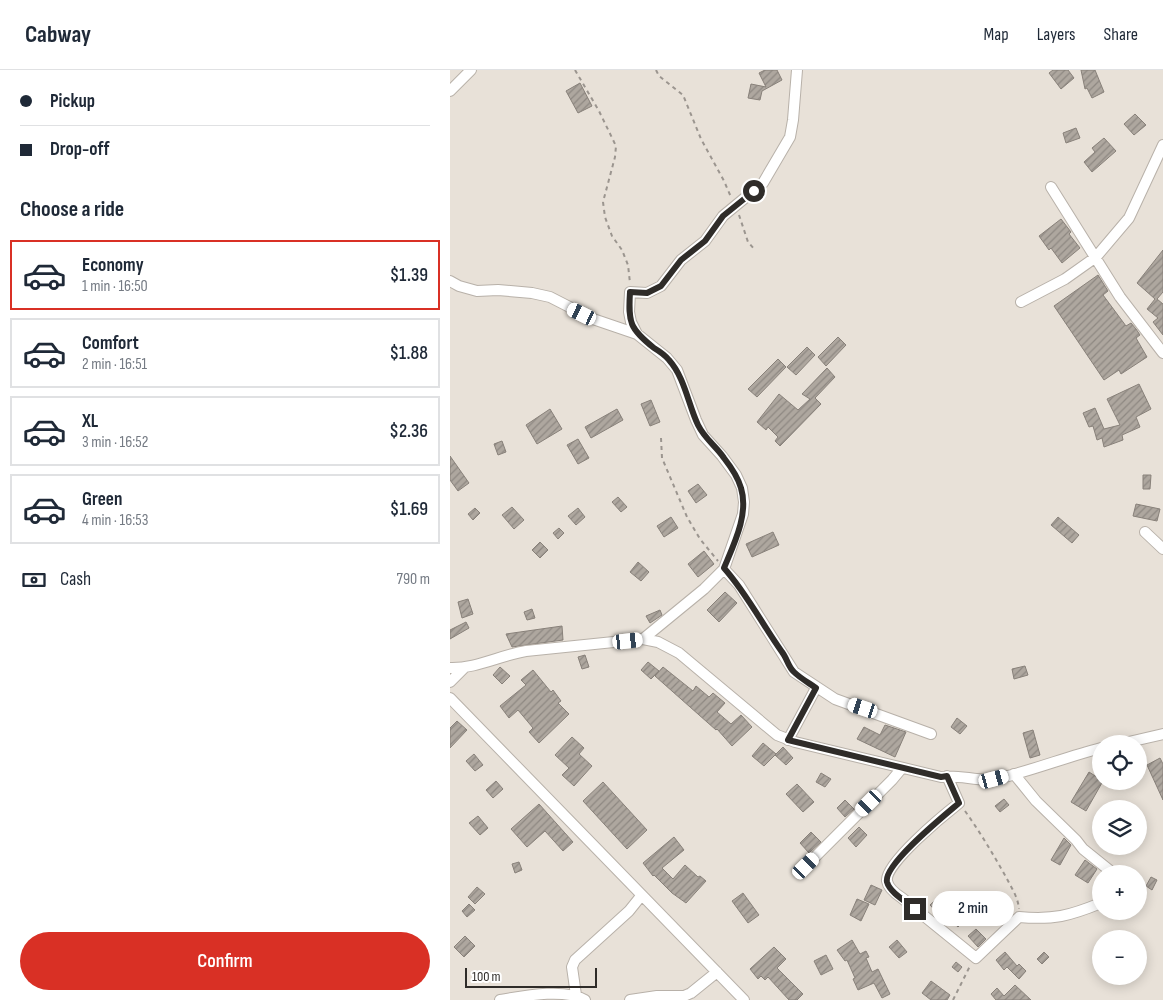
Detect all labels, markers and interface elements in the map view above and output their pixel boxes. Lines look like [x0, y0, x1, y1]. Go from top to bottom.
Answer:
text: Cabway [25, 20, 91, 49]
text: Map [984, 24, 1009, 45]
text: Layers [1037, 24, 1076, 45]
text: Share [1104, 24, 1138, 45]
text: Pickup [50, 90, 95, 113]
text: Drop-off [50, 138, 110, 161]
route start [743, 180, 765, 202]
text: Choose a ride [20, 196, 124, 223]
icon: car [22, 253, 67, 298]
text: Economy [82, 254, 144, 277]
text: $1.39 [390, 264, 428, 287]
text: 1 min · 16:50 [82, 277, 148, 296]
car [565, 301, 598, 327]
icon: car [22, 331, 67, 376]
text: Comfort [82, 332, 139, 355]
text: $1.88 [389, 342, 428, 365]
text: 2 min · 16:51 [82, 355, 147, 374]
icon: car [22, 409, 67, 454]
text: XL [82, 410, 98, 433]
text: $2.36 [389, 420, 428, 443]
text: 3 min · 16:52 [82, 433, 148, 452]
icon: car [22, 487, 67, 532]
text: Green [82, 488, 122, 511]
text: $1.69 [390, 498, 428, 521]
text: 4 min · 16:53 [82, 511, 148, 530]
icon: cash [20, 566, 48, 594]
text: Cash [60, 568, 91, 591]
text: 790 m [397, 570, 430, 589]
car [612, 632, 643, 650]
car [846, 696, 879, 720]
map controls [1092, 735, 1147, 985]
button: locate [1092, 735, 1147, 790]
car [977, 768, 1010, 790]
car [853, 787, 884, 819]
button: layers [1092, 800, 1147, 855]
car [790, 850, 821, 882]
button: + [1092, 865, 1147, 920]
callout: 2 min [932, 892, 1015, 926]
route end [904, 898, 926, 920]
text: 2 min [958, 899, 988, 918]
button: − [1092, 930, 1147, 985]
button: Confirm [20, 932, 430, 990]
scale bar [465, 965, 598, 988]
text: 100 m [472, 968, 501, 985]

